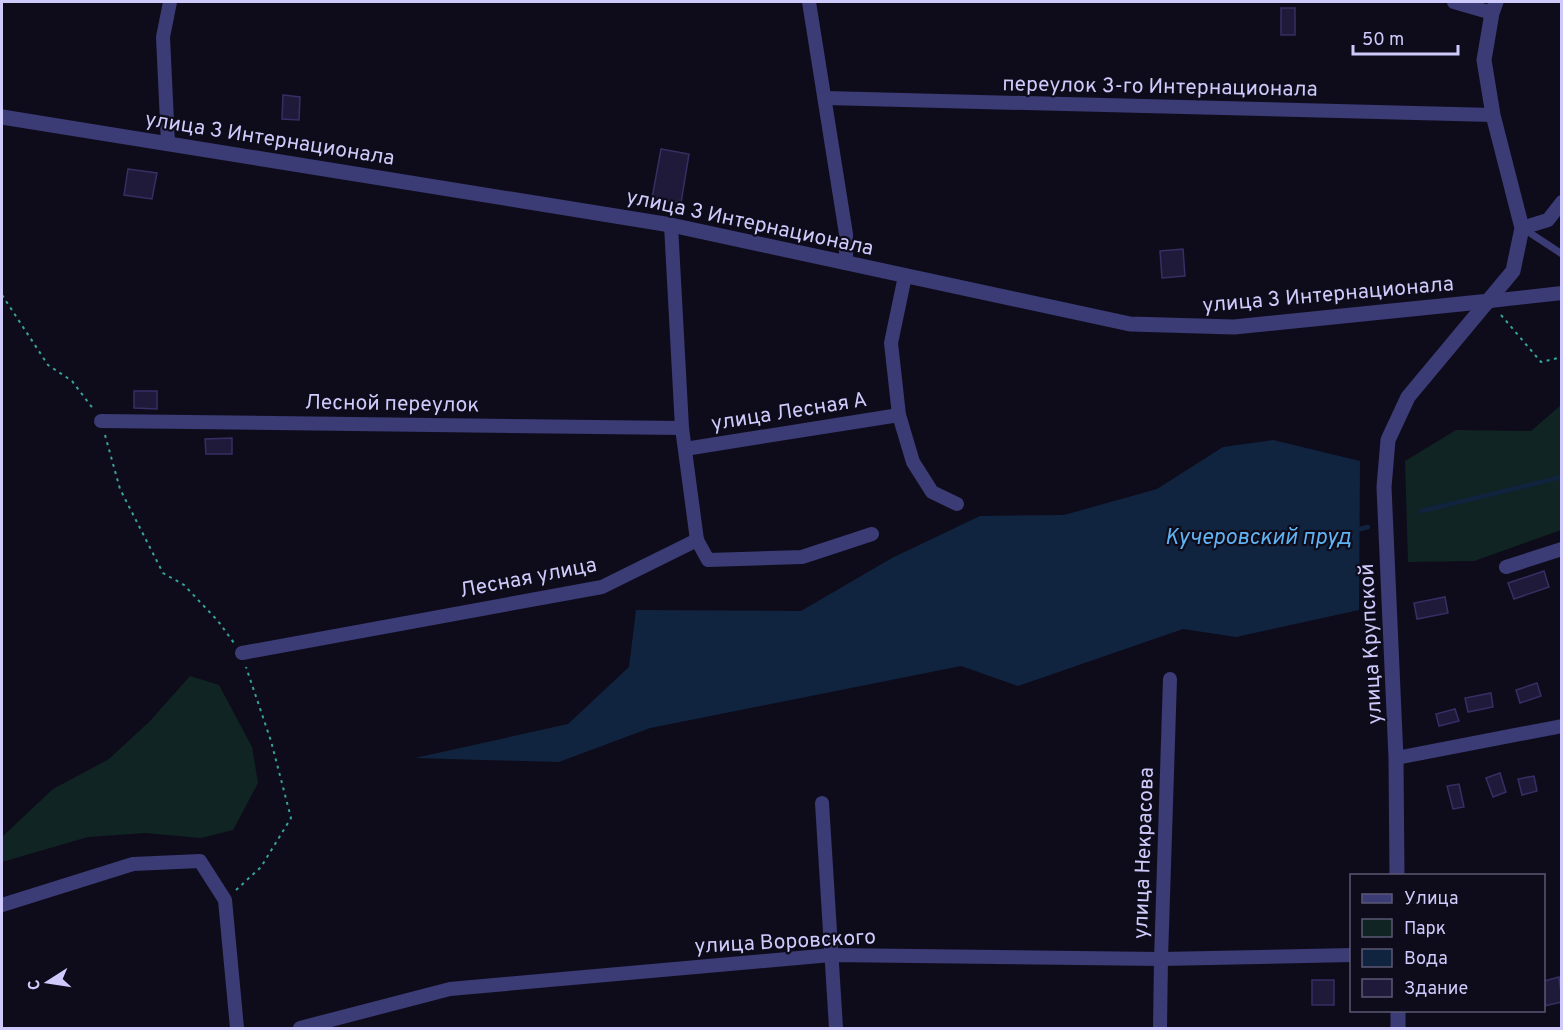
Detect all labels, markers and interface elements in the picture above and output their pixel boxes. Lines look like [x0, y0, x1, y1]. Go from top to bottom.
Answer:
scale bar [1353, 18, 1458, 56]
text: 50 m [1362, 29, 1404, 52]
street label: переулок 3-го Интернационала [1002, 71, 1318, 104]
street label: улица 3 Интернационала [143, 106, 396, 173]
street label: улица 3 Интернационала [623, 184, 876, 263]
street label: улица 3 Интернационала [1201, 271, 1455, 320]
street label: улица Лесная А [709, 387, 869, 438]
street label: Лесной переулок [304, 389, 480, 420]
water label: Кучеровский пруд [1165, 525, 1351, 552]
street label: Лесная улица [457, 552, 599, 605]
street label: улица Крупской [1354, 563, 1389, 725]
street label: улица Некрасова [1128, 767, 1161, 940]
legend [1350, 874, 1545, 1012]
text: Улица [1404, 888, 1458, 911]
text: Парк [1404, 918, 1446, 941]
street label: улица Воровского [694, 924, 877, 961]
text: Вода [1404, 948, 1448, 971]
north arrow [18, 952, 78, 1012]
text: С [24, 978, 46, 992]
text: Здание [1404, 978, 1468, 1001]

